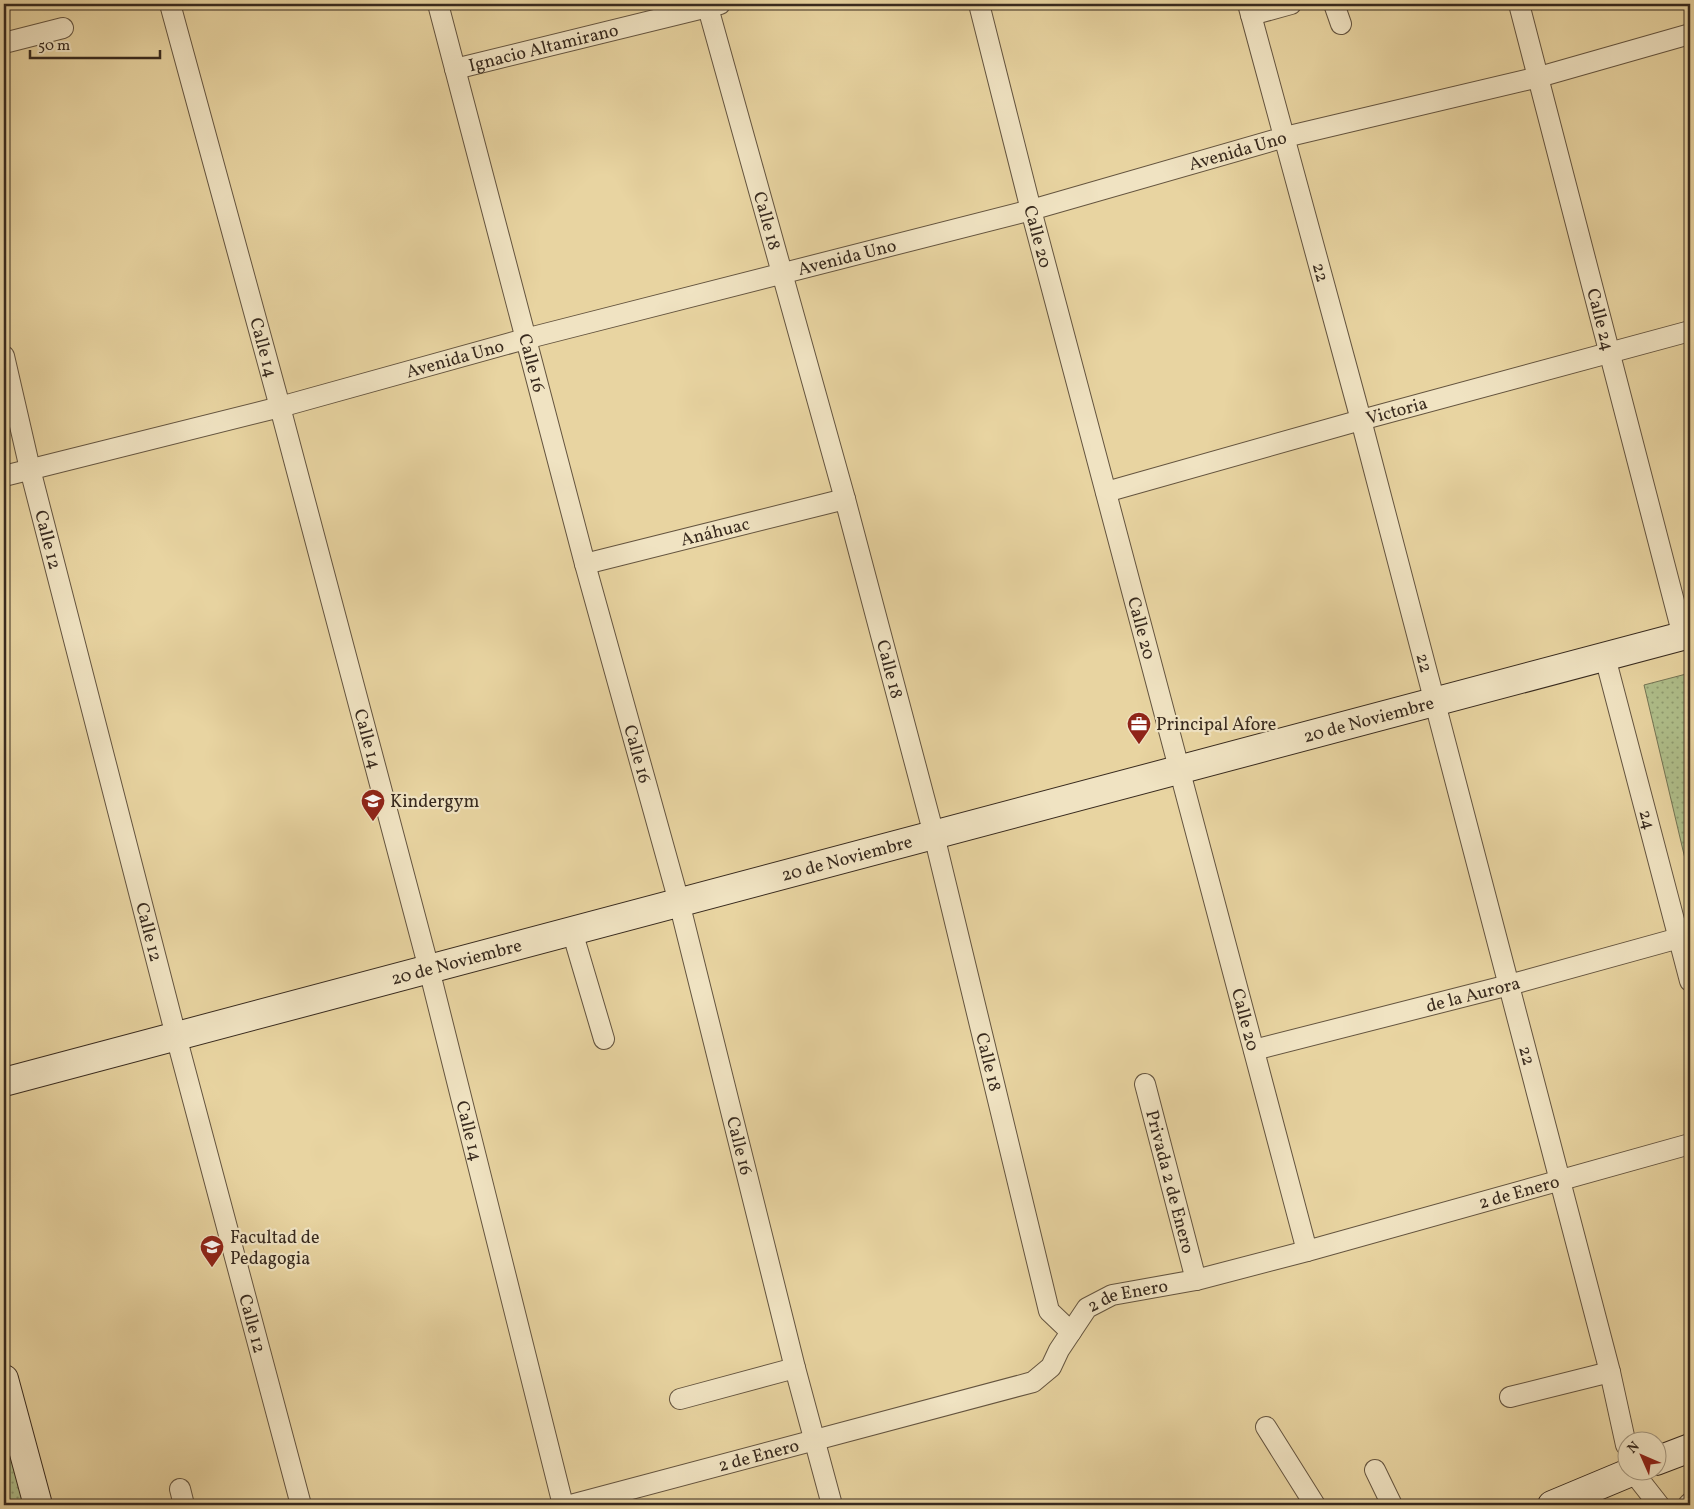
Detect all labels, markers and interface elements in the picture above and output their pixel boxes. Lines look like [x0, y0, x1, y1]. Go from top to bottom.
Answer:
street label: Ignacio Altamirano [466, 18, 621, 79]
scale bar [30, 28, 160, 60]
text: 50 m [38, 36, 70, 57]
street label: Avenida Uno [1186, 126, 1290, 178]
street label: Calle 18 [746, 189, 786, 253]
street label: Calle 20 [1016, 203, 1057, 271]
street label: Avenida Uno [795, 234, 899, 283]
street label: 22 [1305, 260, 1334, 285]
street label: Calle 24 [1579, 286, 1620, 354]
street label: Calle 14 [242, 315, 282, 381]
street label: Calle 16 [511, 331, 550, 395]
street label: Avenida Uno [403, 334, 507, 385]
street label: Victoria [1364, 392, 1431, 432]
street label: Calle 12 [27, 508, 66, 572]
street label: Anáhuac [678, 512, 753, 554]
street label: Calle 20 [1120, 594, 1161, 663]
street label: Calle 18 [869, 638, 908, 702]
street label: 22 [1409, 651, 1438, 676]
street label: 20 de Noviembre [1301, 692, 1437, 750]
street label: Calle 14 [347, 706, 386, 772]
office icon: Principal Afore [1126, 711, 1152, 745]
place label: Principal Afore [1156, 713, 1276, 738]
street label: Calle 16 [616, 722, 656, 786]
school or university icon: Kindergym [360, 788, 386, 822]
place label: Kindergym [390, 790, 480, 815]
street label: 24 [1632, 807, 1661, 833]
street label: 20 de Noviembre [779, 830, 915, 889]
street label: Calle 12 [128, 900, 167, 965]
street label: 20 de Noviembre [389, 934, 525, 993]
street label: de la Aurora [1424, 971, 1523, 1020]
street label: Calle 20 [1224, 986, 1265, 1054]
street label: Calle 18 [968, 1030, 1007, 1094]
street label: 22 [1511, 1043, 1540, 1068]
street label: Calle 14 [448, 1098, 488, 1164]
street label: Privada 2 de Enero [1138, 1108, 1200, 1257]
street label: Calle 16 [719, 1114, 758, 1178]
street label: 2 de Enero [1476, 1170, 1563, 1216]
place label: Facultad de Pedagogia [230, 1226, 319, 1272]
school or university icon: Facultad de Pedagogia [199, 1234, 225, 1268]
street label: 2 de Enero [1084, 1274, 1170, 1320]
street label: Calle 12 [231, 1292, 271, 1356]
north arrow [1616, 1432, 1666, 1482]
street label: 2 de Enero [716, 1434, 802, 1479]
text: N [1624, 1438, 1644, 1458]

